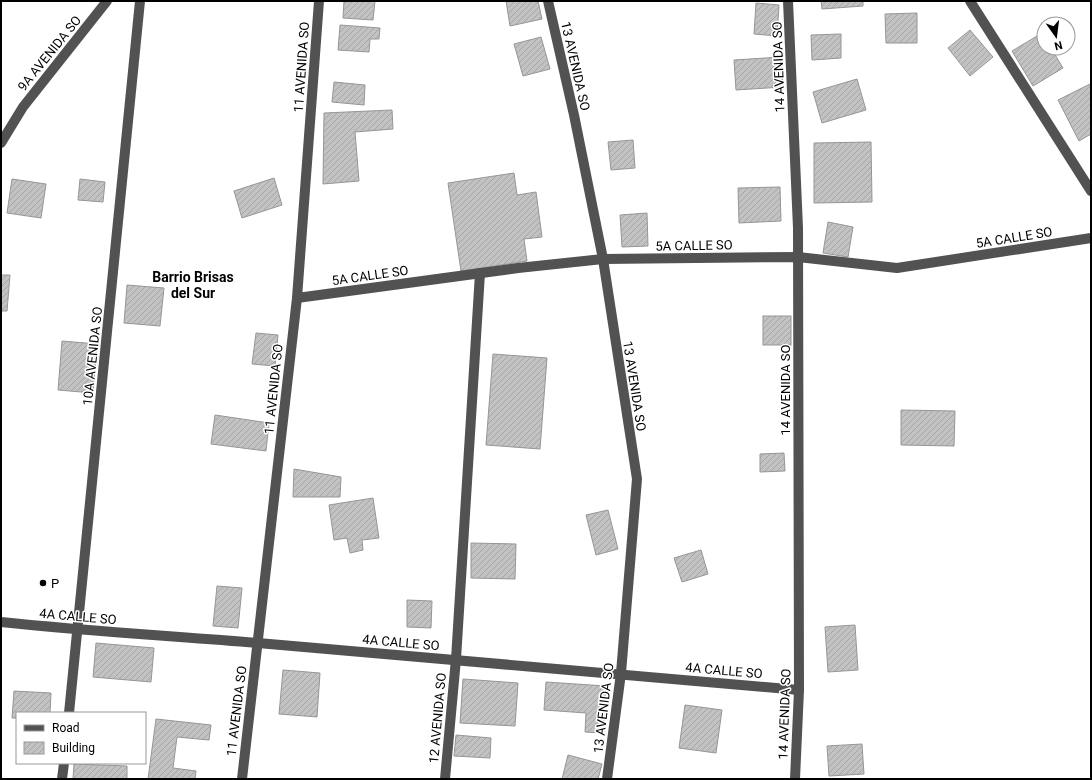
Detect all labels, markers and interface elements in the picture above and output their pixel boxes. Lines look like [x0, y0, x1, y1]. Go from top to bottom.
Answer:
street label: 9A AVENIDA SO [15, 13, 84, 94]
north arrow [1036, 16, 1076, 56]
street label: 13 AVENIDA SO [558, 20, 593, 112]
street label: 11 AVENIDA SO [291, 21, 312, 113]
street label: 14 AVENIDA SO [769, 21, 788, 113]
text: N [1053, 38, 1064, 53]
street label: 5A CALLE SO [975, 224, 1053, 251]
street label: 5A CALLE SO [655, 237, 733, 254]
street label: 5A CALLE SO [331, 263, 409, 288]
district label: Barrio Brisas del Sur [152, 269, 234, 301]
street label: 10A AVENIDA SO [80, 306, 105, 406]
street label: 13 AVENIDA SO [620, 340, 649, 432]
street label: 11 AVENIDA SO [261, 343, 286, 435]
street label: 14 AVENIDA SO [778, 344, 793, 436]
place label: P [51, 576, 59, 591]
marker: P [38, 578, 48, 588]
street label: 4A CALLE SO [39, 606, 117, 627]
street label: 4A CALLE SO [362, 632, 440, 653]
street label: 4A CALLE SO [685, 660, 763, 681]
street label: 13 AVENIDA SO [591, 662, 616, 754]
street label: 11 AVENIDA SO [224, 665, 249, 757]
street label: 14 AVENIDA SO [775, 668, 794, 760]
street label: 12 AVENIDA SO [426, 672, 449, 764]
legend [16, 712, 146, 764]
text: Road [52, 721, 80, 735]
text: Building [52, 741, 95, 755]

